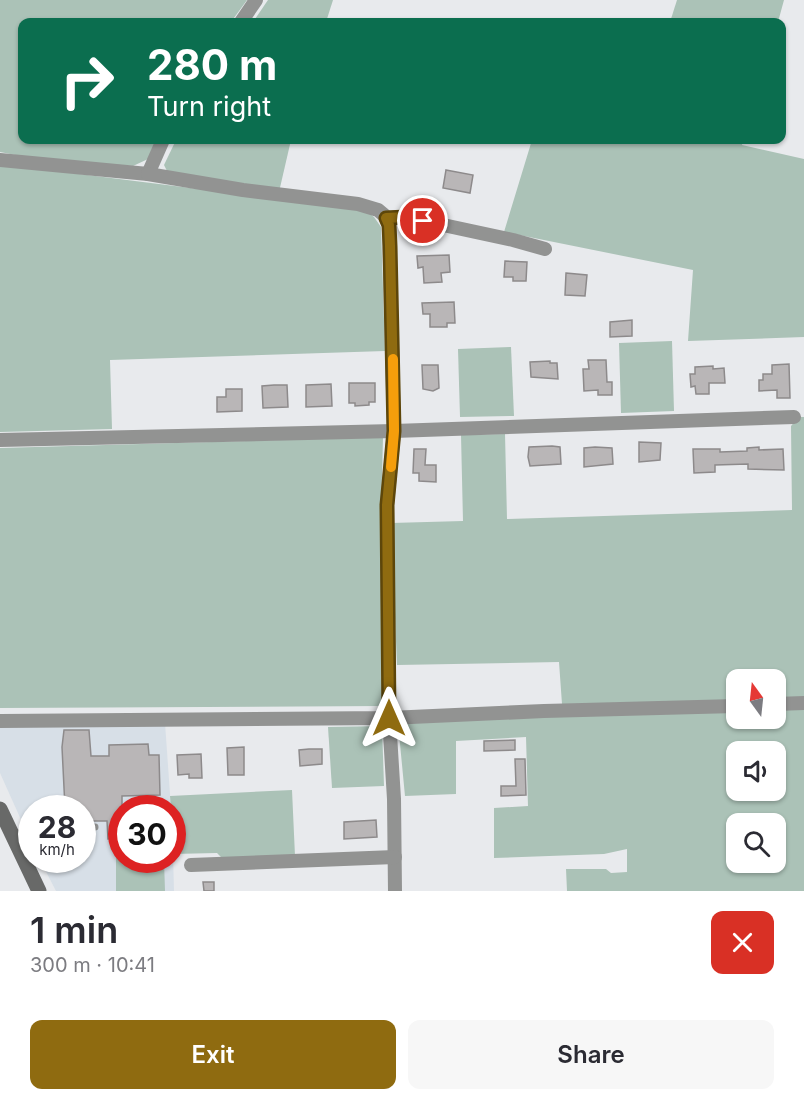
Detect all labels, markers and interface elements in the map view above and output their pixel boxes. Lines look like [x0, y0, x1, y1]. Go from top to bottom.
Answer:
text: 280 m [147, 39, 277, 90]
icon: right [48, 42, 126, 120]
text: Turn right [147, 90, 271, 123]
pin [397, 195, 448, 246]
icon: arrive [406, 204, 439, 237]
north arrow [726, 669, 786, 729]
map controls [726, 669, 786, 873]
position arrow [357, 686, 421, 750]
button: sound [726, 741, 786, 801]
speed limit sign: 30 [108, 795, 186, 873]
text: 28 [38, 809, 76, 845]
button: search [726, 813, 786, 873]
text: km/h [39, 840, 75, 859]
text: 1 min [30, 908, 118, 952]
button: close [711, 911, 774, 974]
text: 300 m · 10:41 [30, 953, 155, 977]
button: Exit [30, 1020, 396, 1089]
button: Share [408, 1020, 774, 1089]

